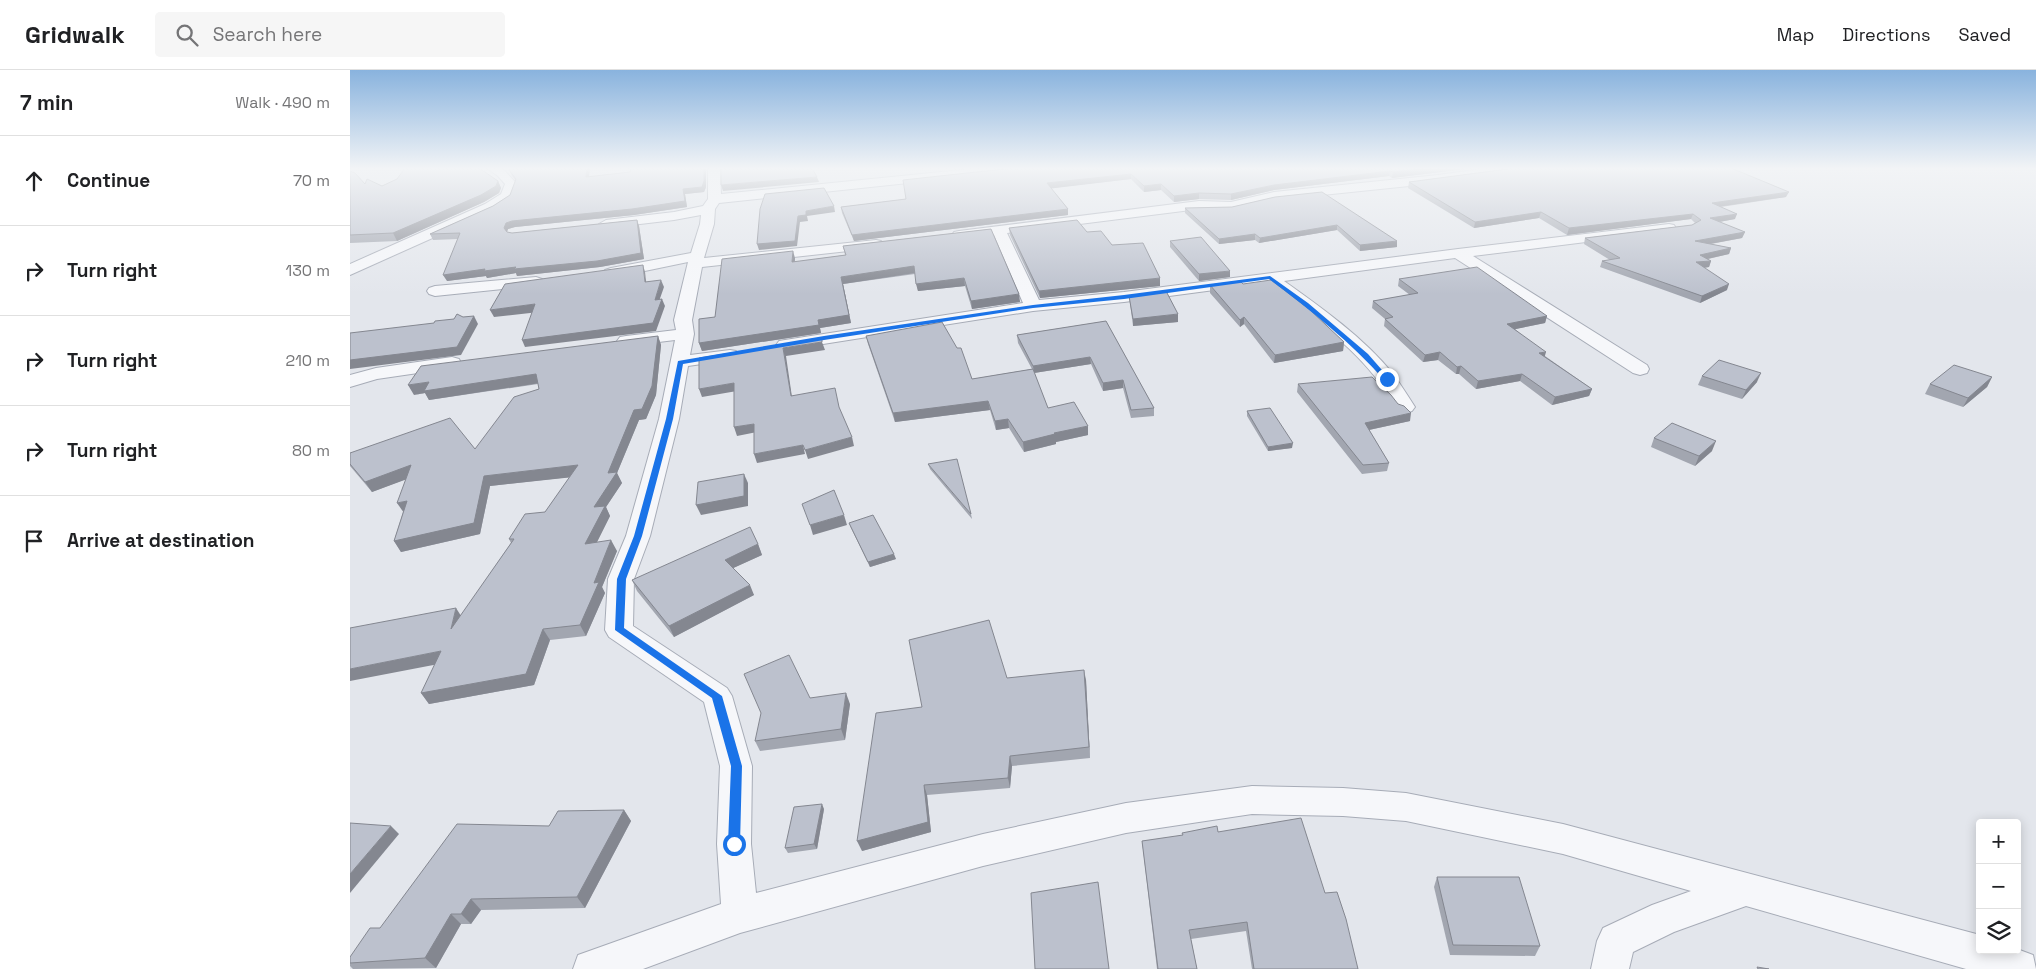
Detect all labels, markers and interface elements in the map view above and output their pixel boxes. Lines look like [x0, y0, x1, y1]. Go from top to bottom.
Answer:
search box [155, 12, 505, 57]
text: Gridwalk [25, 19, 125, 50]
icon: search [173, 21, 201, 49]
text: Search here [213, 22, 322, 47]
text: Map [1777, 23, 1814, 46]
text: Directions [1842, 23, 1931, 46]
text: Saved [1959, 23, 2011, 46]
text: 7 min [20, 89, 73, 116]
text: Walk · 490 m [235, 92, 330, 113]
icon: ahead [20, 167, 48, 195]
text: Continue [67, 168, 150, 193]
text: 70 m [293, 170, 330, 191]
icon: right [20, 257, 48, 285]
text: Turn right [67, 258, 157, 283]
text: 130 m [286, 260, 330, 281]
icon: right [20, 347, 48, 375]
text: Turn right [67, 348, 157, 373]
text: 210 m [286, 350, 330, 371]
route end [1376, 368, 1399, 391]
icon: right [20, 437, 48, 465]
text: Turn right [67, 438, 157, 463]
text: 80 m [292, 440, 330, 461]
icon: arrive [20, 527, 48, 555]
text: Arrive at destination [67, 528, 255, 553]
map controls [1976, 819, 2021, 954]
button: + [1976, 819, 2021, 864]
route start [723, 833, 746, 856]
button: − [1976, 864, 2021, 909]
button: layers [1976, 909, 2021, 954]

